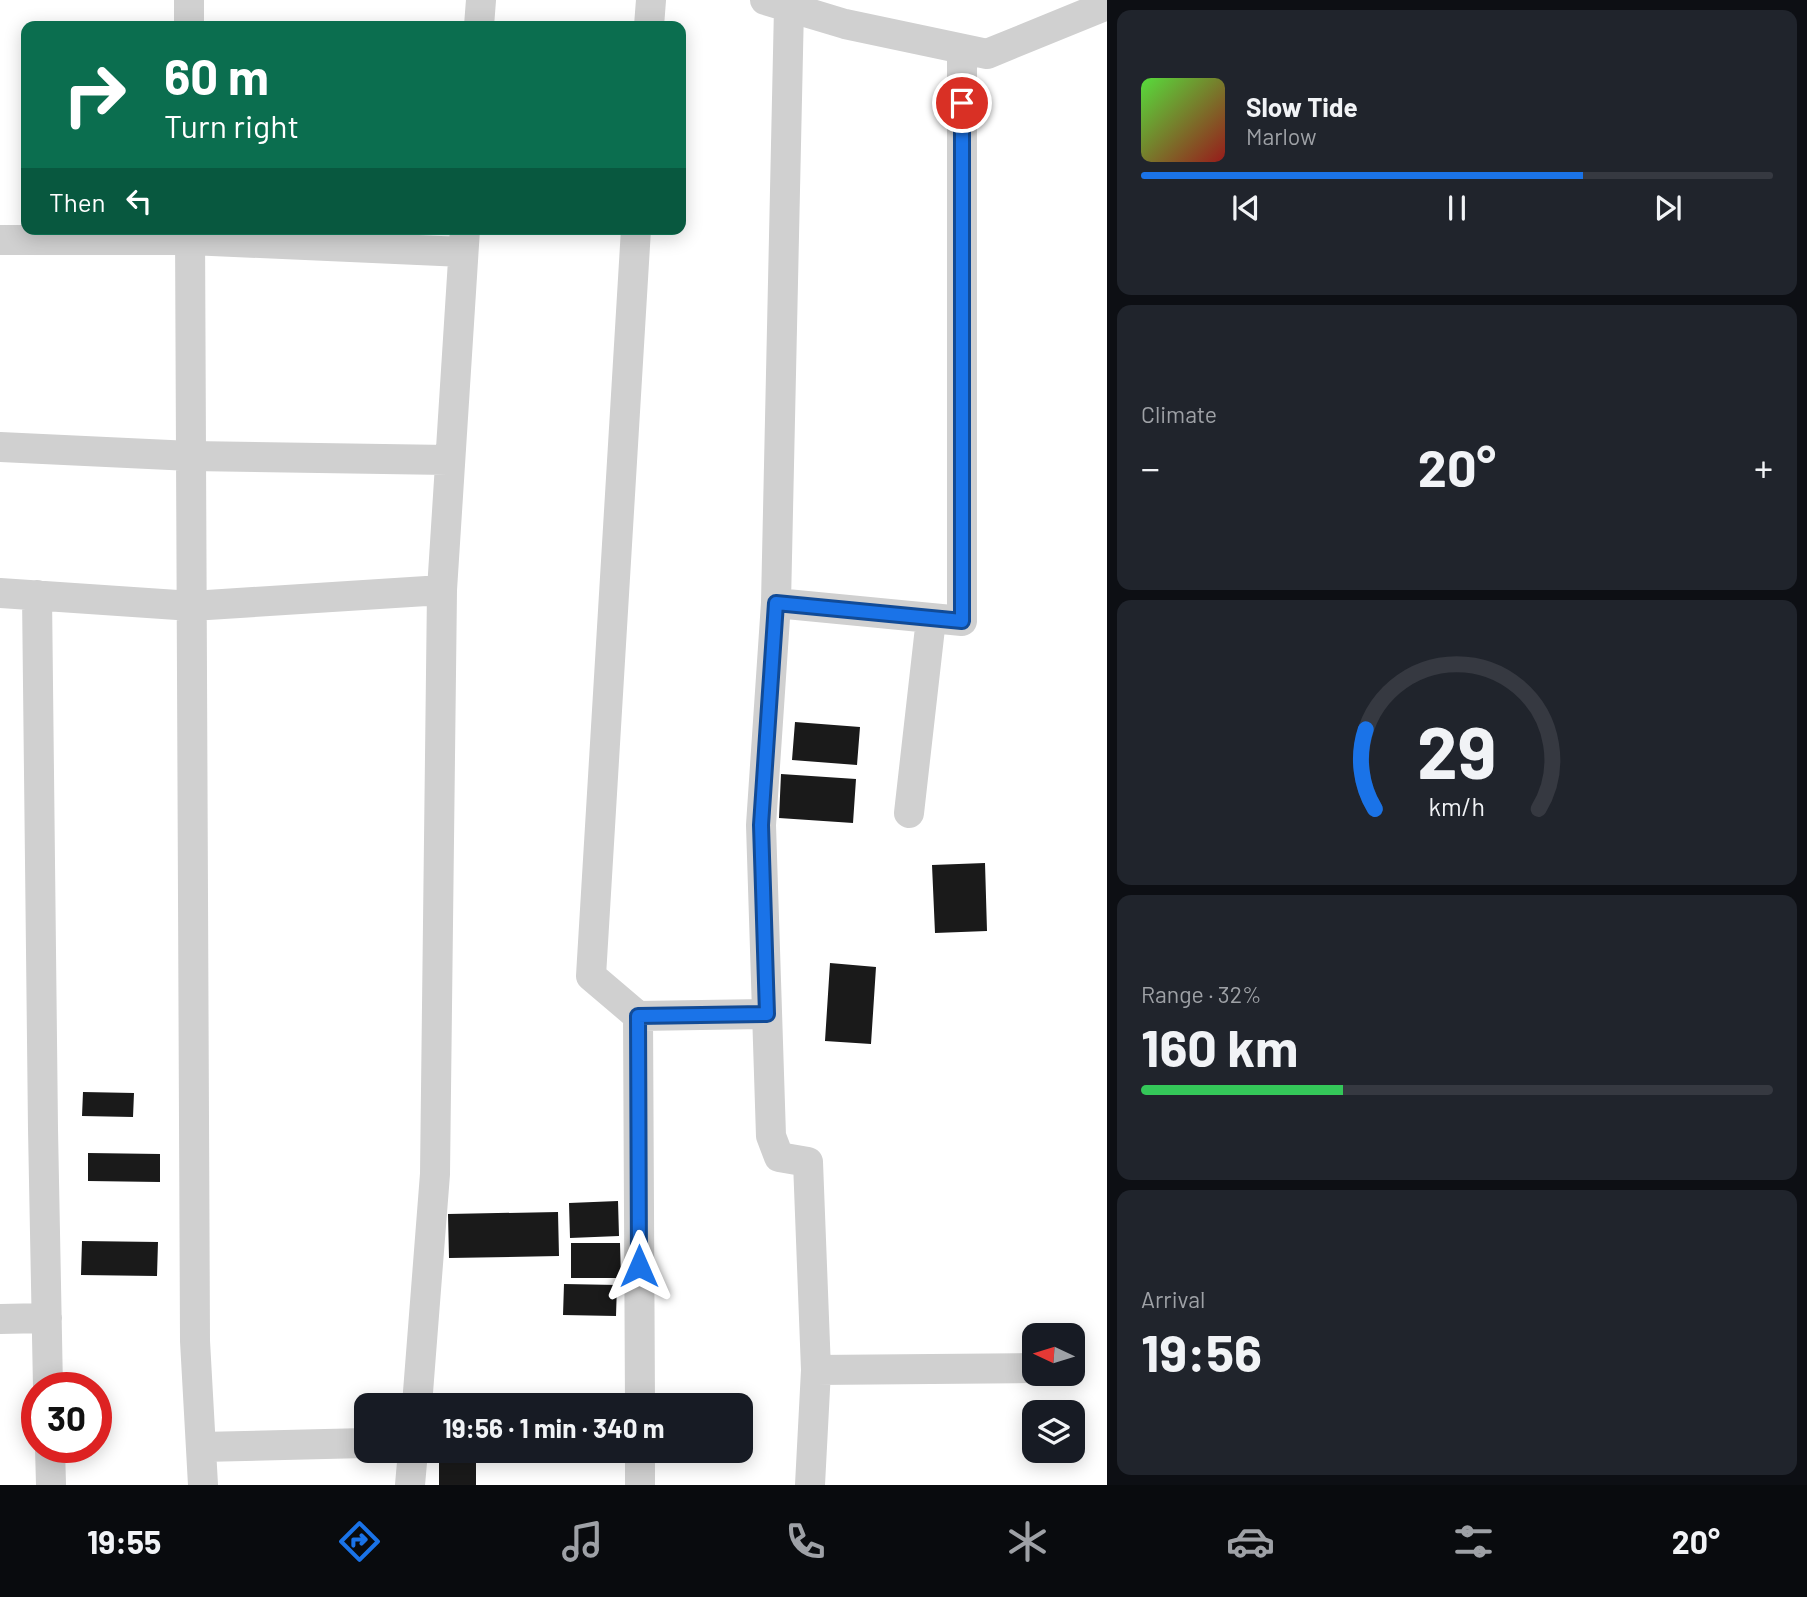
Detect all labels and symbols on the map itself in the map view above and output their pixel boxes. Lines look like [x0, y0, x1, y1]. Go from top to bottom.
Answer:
pin [932, 73, 992, 133]
position arrow [602, 1229, 676, 1303]
north arrow [1022, 1323, 1085, 1386]
speed limit sign: 30 [21, 1372, 112, 1463]

